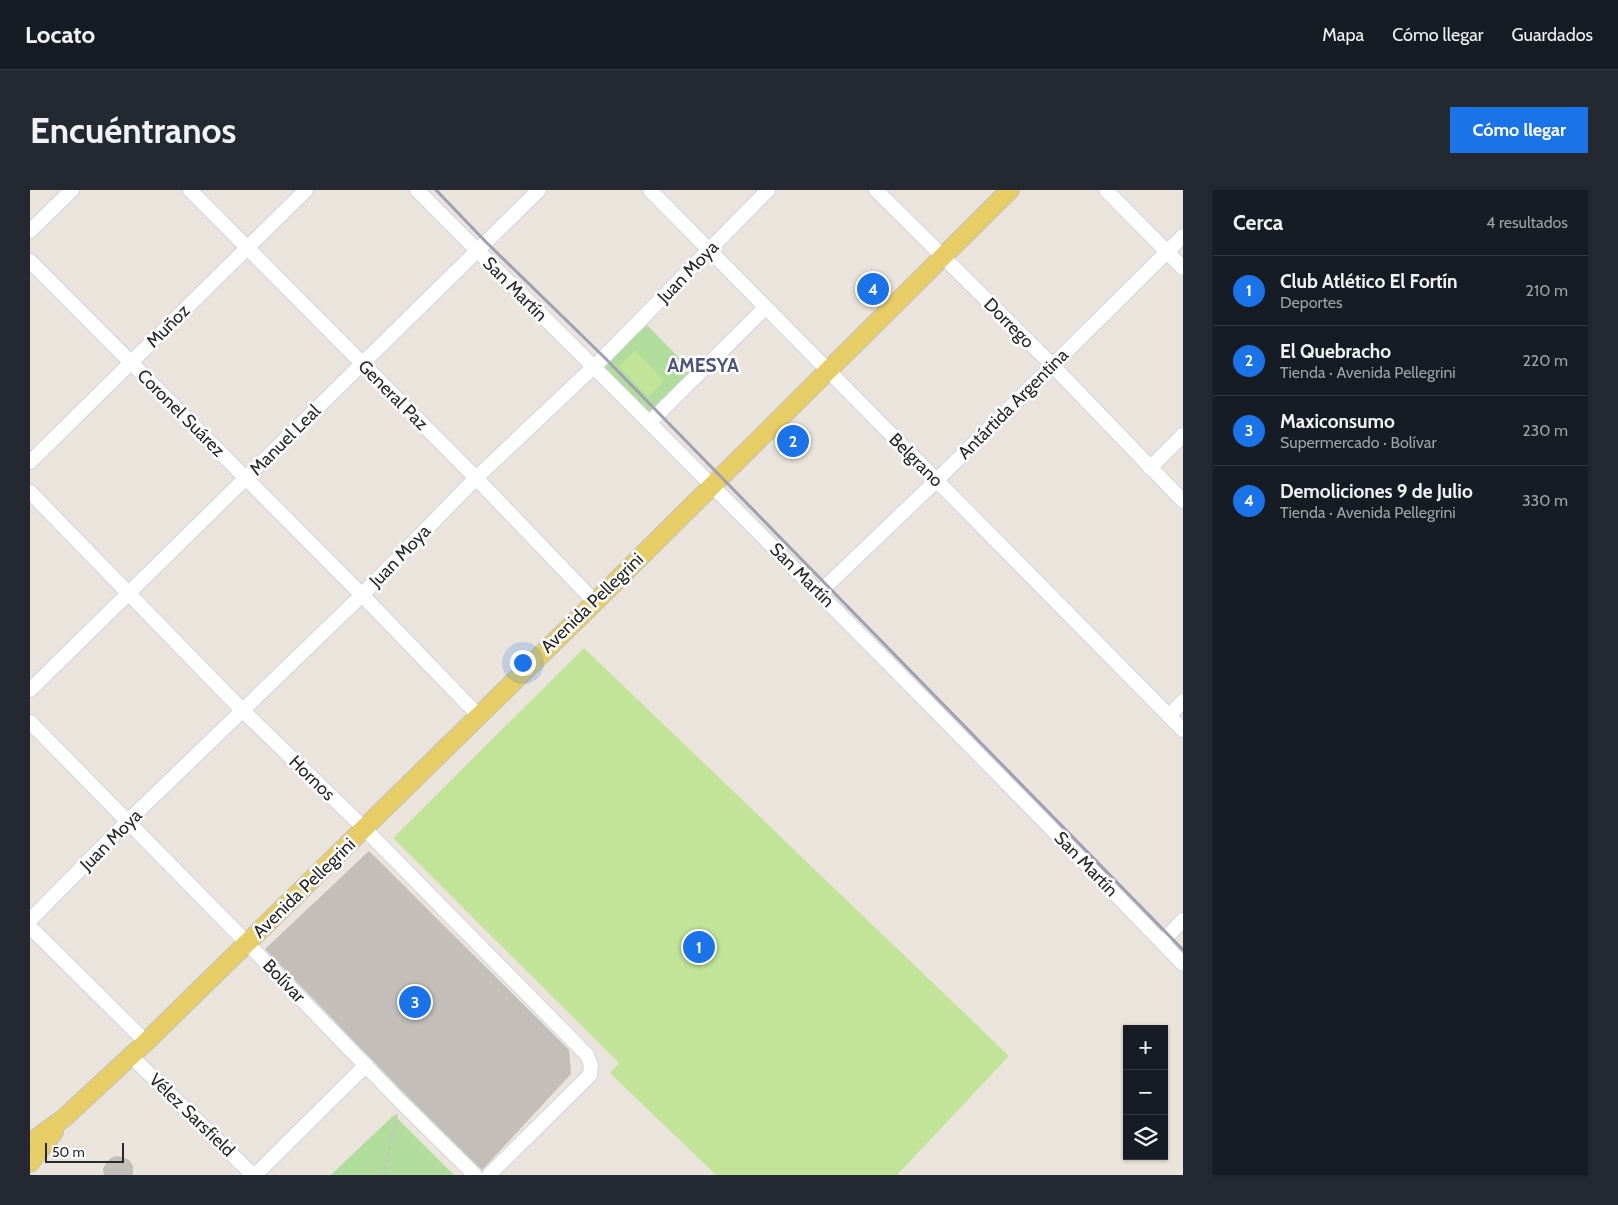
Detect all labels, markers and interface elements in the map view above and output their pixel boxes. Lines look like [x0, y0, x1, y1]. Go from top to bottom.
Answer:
text: Locato [25, 20, 95, 49]
text: Mapa [1322, 24, 1364, 46]
text: Cómo llegar [1392, 24, 1484, 46]
text: Guardados [1512, 24, 1593, 46]
button: Cómo llegar [1450, 107, 1588, 153]
text: Encuéntranos [30, 109, 236, 152]
text: Cerca [1233, 210, 1283, 235]
text: 4 resultados [1486, 213, 1568, 232]
street label: Juan Moya [652, 236, 723, 309]
street label: San Martín [478, 252, 552, 326]
pin: 4 [857, 270, 889, 308]
text: Club Atlético El Fortín [1280, 270, 1458, 293]
text: 1 [1246, 281, 1252, 300]
text: 210 m [1526, 281, 1568, 300]
street label: Dorrego [979, 293, 1039, 353]
text: Deportes [1280, 293, 1343, 312]
street label: Muñoz [142, 299, 195, 352]
text: El Quebracho [1280, 340, 1391, 363]
street label: Antártida Argentina [953, 344, 1073, 464]
text: 2 [1245, 351, 1253, 370]
text: 220 m [1522, 351, 1568, 370]
district label: AMESYA [667, 354, 739, 377]
street label: General Paz [353, 355, 433, 435]
text: Tienda · Avenida Pellegrini [1280, 363, 1456, 382]
street label: Coronel Suárez [132, 364, 230, 462]
street label: Manuel Leal [245, 399, 326, 480]
text: Maxiconsumo [1280, 410, 1395, 433]
text: 3 [1245, 421, 1253, 440]
text: 230 m [1522, 421, 1568, 440]
pin: 2 [777, 422, 809, 460]
street label: Belgrano [884, 428, 948, 492]
text: Supermercado · Bolívar [1280, 433, 1437, 452]
text: Demoliciones 9 de Julio [1280, 480, 1473, 503]
text: 4 [1244, 491, 1254, 510]
text: 330 m [1522, 491, 1568, 510]
text: Tienda · Avenida Pellegrini [1280, 503, 1456, 522]
street label: Juan Moya [364, 520, 435, 593]
street label: San Martín [765, 538, 839, 612]
street label: Avenida Pellegrini [536, 548, 648, 658]
your location [510, 650, 536, 676]
street label: Hornos [284, 751, 340, 805]
street label: Juan Moya [75, 804, 147, 876]
street label: San Martín [1050, 827, 1122, 901]
street label: Avenida Pellegrini [248, 833, 360, 943]
pin: 1 [683, 928, 715, 966]
street label: Bolívar [258, 955, 310, 1007]
pin: 3 [399, 983, 431, 1021]
map controls [1123, 1025, 1168, 1160]
button: + [1123, 1025, 1168, 1070]
street label: Vélez Sarsfield [145, 1069, 239, 1161]
button: − [1123, 1070, 1168, 1115]
button: layers [1123, 1115, 1168, 1160]
scale bar [45, 1140, 124, 1163]
text: 50 m [52, 1143, 85, 1161]

